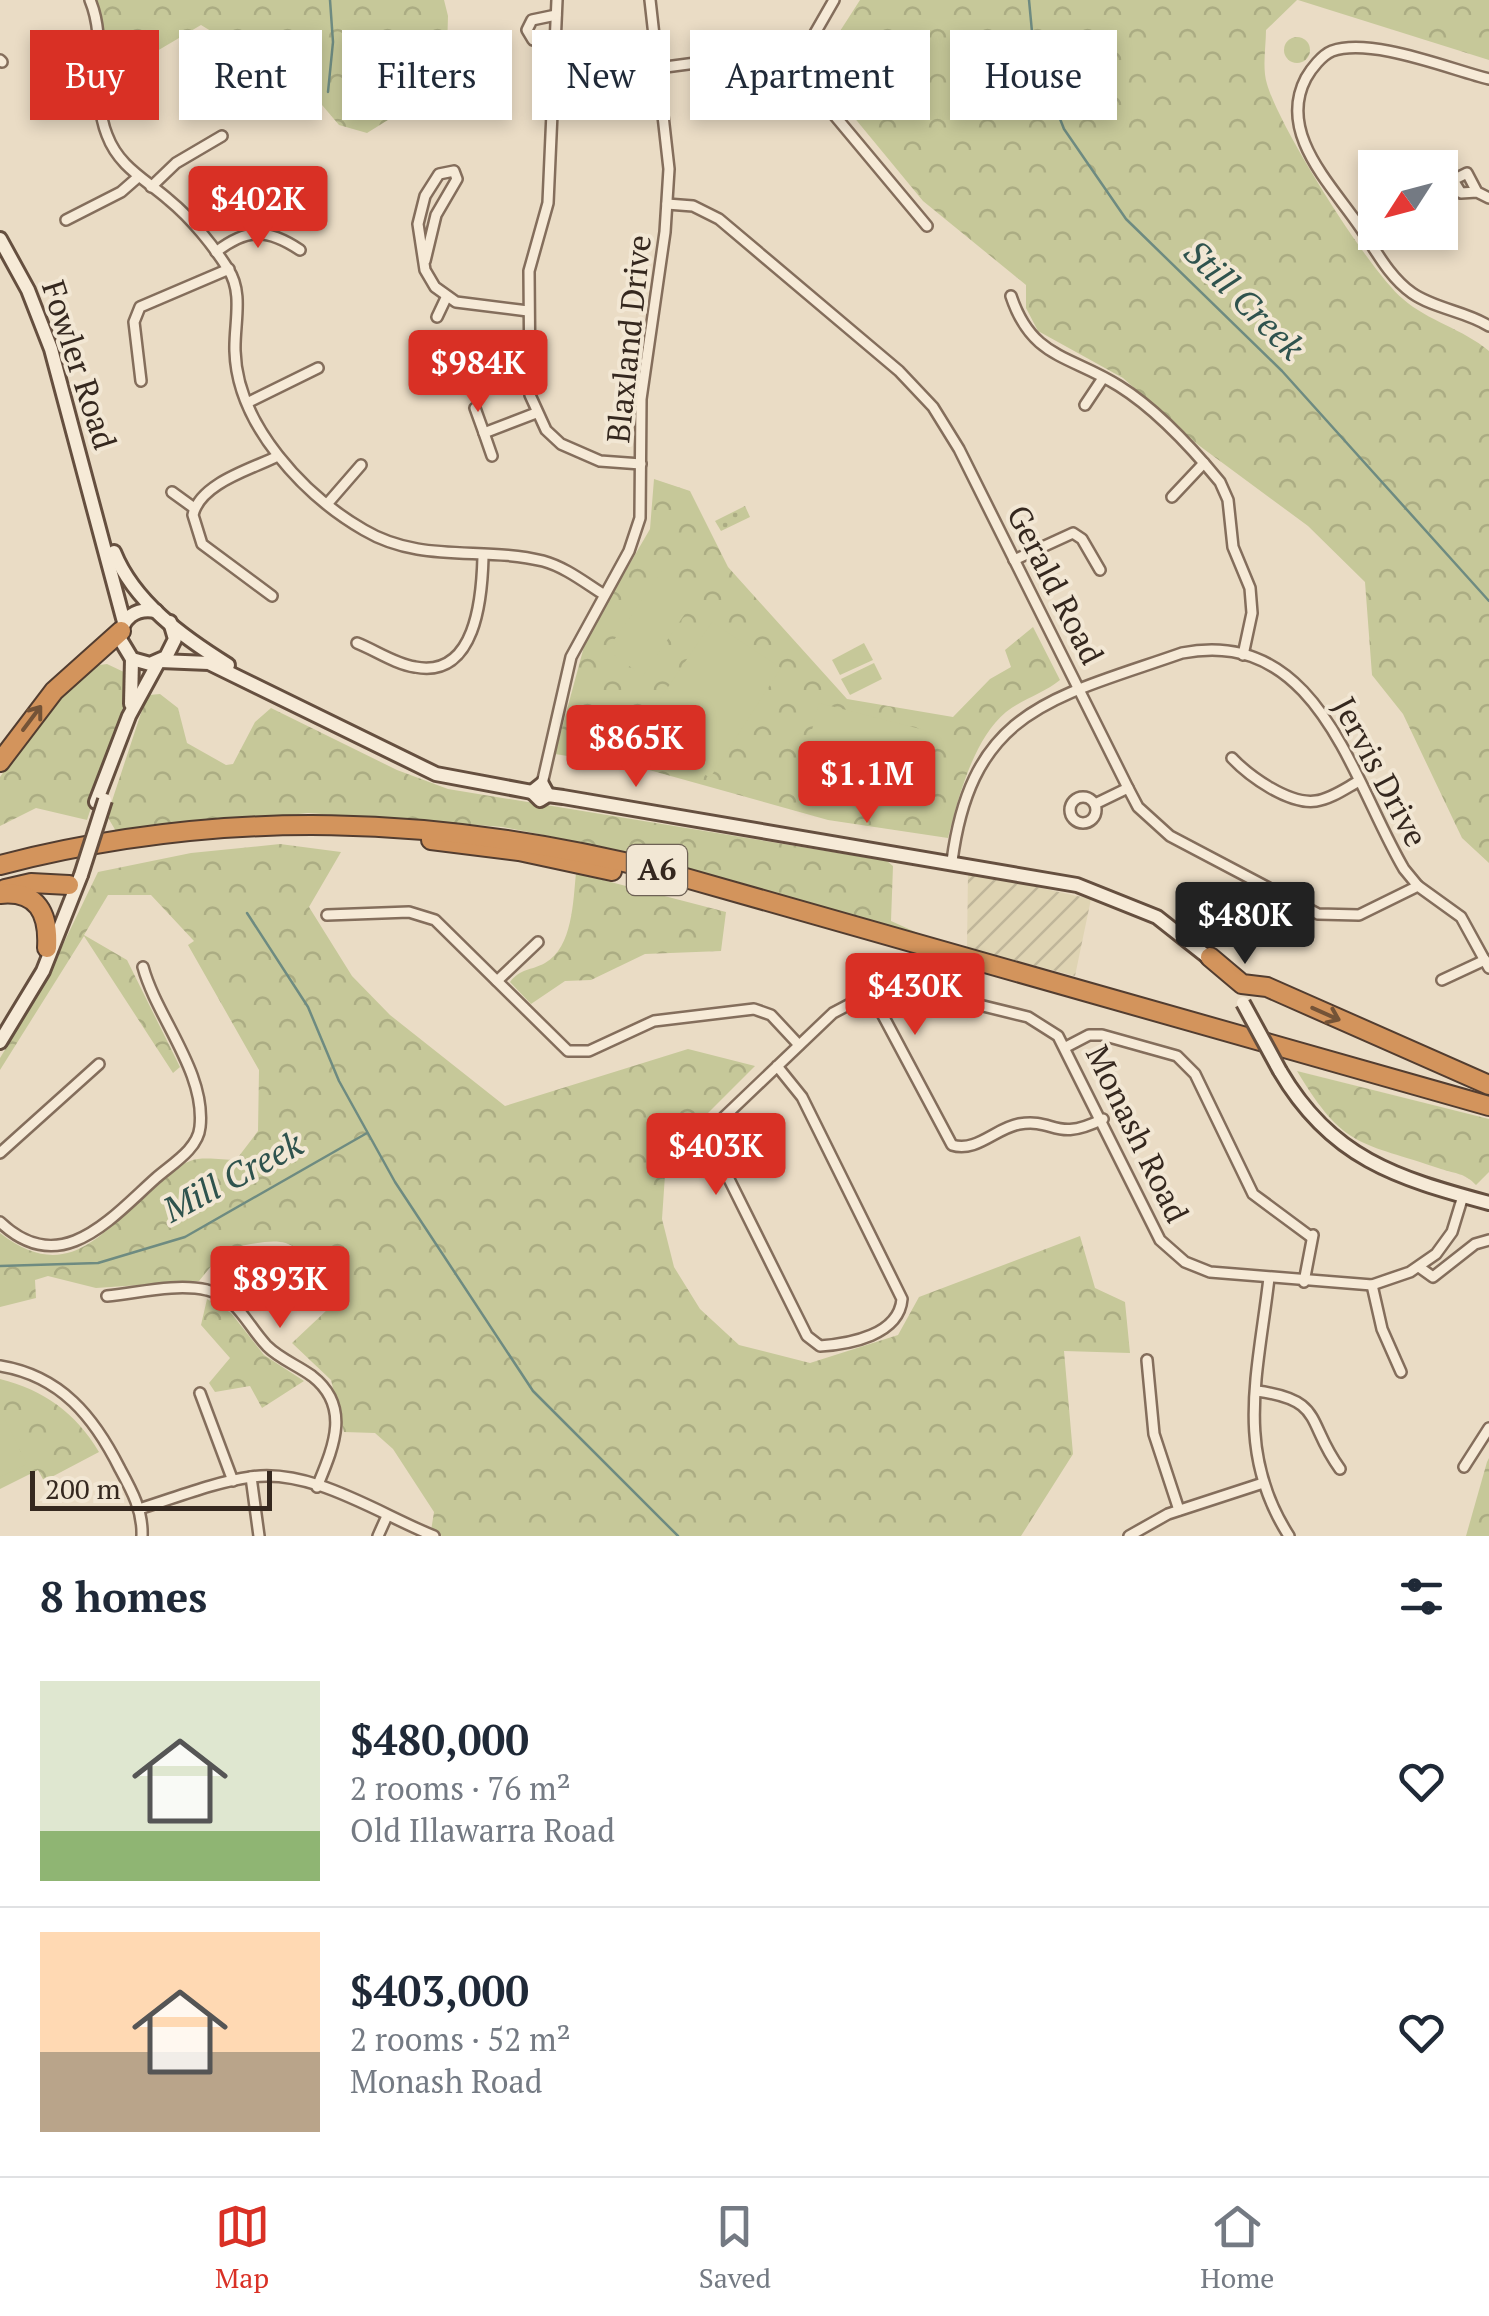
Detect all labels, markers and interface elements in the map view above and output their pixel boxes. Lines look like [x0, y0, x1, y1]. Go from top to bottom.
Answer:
chip: Buy [30, 30, 159, 120]
chip: Rent [179, 30, 322, 120]
chip: Filters [342, 30, 512, 120]
chip: New [532, 30, 670, 120]
chip: Apartment [690, 30, 930, 120]
chip: House [950, 30, 1117, 120]
north arrow [1358, 150, 1458, 250]
map controls [1358, 150, 1458, 250]
pin: $402K [188, 166, 328, 251]
text: $402K [210, 177, 306, 219]
water label: Still Creek [1175, 229, 1315, 369]
street label: Blaxland Drive [596, 233, 660, 445]
street label: Fowler Road [33, 275, 127, 455]
pin: $984K [408, 330, 548, 415]
text: $984K [430, 341, 526, 383]
street label: Gerald Road [998, 498, 1114, 671]
street label: Jervis Drive [1324, 689, 1438, 854]
one-way arrow [22, 704, 43, 732]
pin: $865K [566, 705, 706, 790]
text: $865K [588, 716, 684, 758]
pin: $1.1M [797, 741, 937, 826]
text: $1.1M [820, 752, 914, 794]
road number: A6 [627, 845, 687, 895]
pin: $480K [1175, 882, 1315, 967]
text: $480K [1197, 893, 1293, 935]
pin: $430K [845, 953, 985, 1038]
text: $430K [867, 964, 963, 1006]
one-way arrow [1310, 1006, 1341, 1024]
street label: Monash Road [1077, 1038, 1199, 1229]
pin: $403K [646, 1113, 786, 1198]
water label: Mill Creek [154, 1120, 311, 1233]
text: $403K [668, 1124, 764, 1166]
pin: $893K [210, 1246, 350, 1331]
text: $893K [232, 1257, 328, 1299]
scale bar [30, 1466, 272, 1510]
text: 200 m [45, 1470, 121, 1507]
text: 8 homes [40, 1568, 207, 1624]
icon: filters [1394, 1569, 1449, 1624]
text: $480,000 [350, 1711, 529, 1767]
icon: home [120, 1721, 240, 1841]
icon: heart [1394, 1754, 1449, 1809]
text: 2 rooms · 76 m² [350, 1767, 571, 1809]
text: Old Illawarra Road [350, 1809, 615, 1851]
text: $403,000 [350, 1962, 529, 2018]
icon: home [120, 1972, 240, 2092]
icon: heart [1394, 2005, 1449, 2060]
text: 2 rooms · 52 m² [350, 2018, 571, 2060]
text: Monash Road [350, 2060, 542, 2102]
tab: Map [215, 2199, 270, 2296]
tab: Saved [699, 2199, 771, 2296]
tab: Home [1200, 2199, 1274, 2296]

